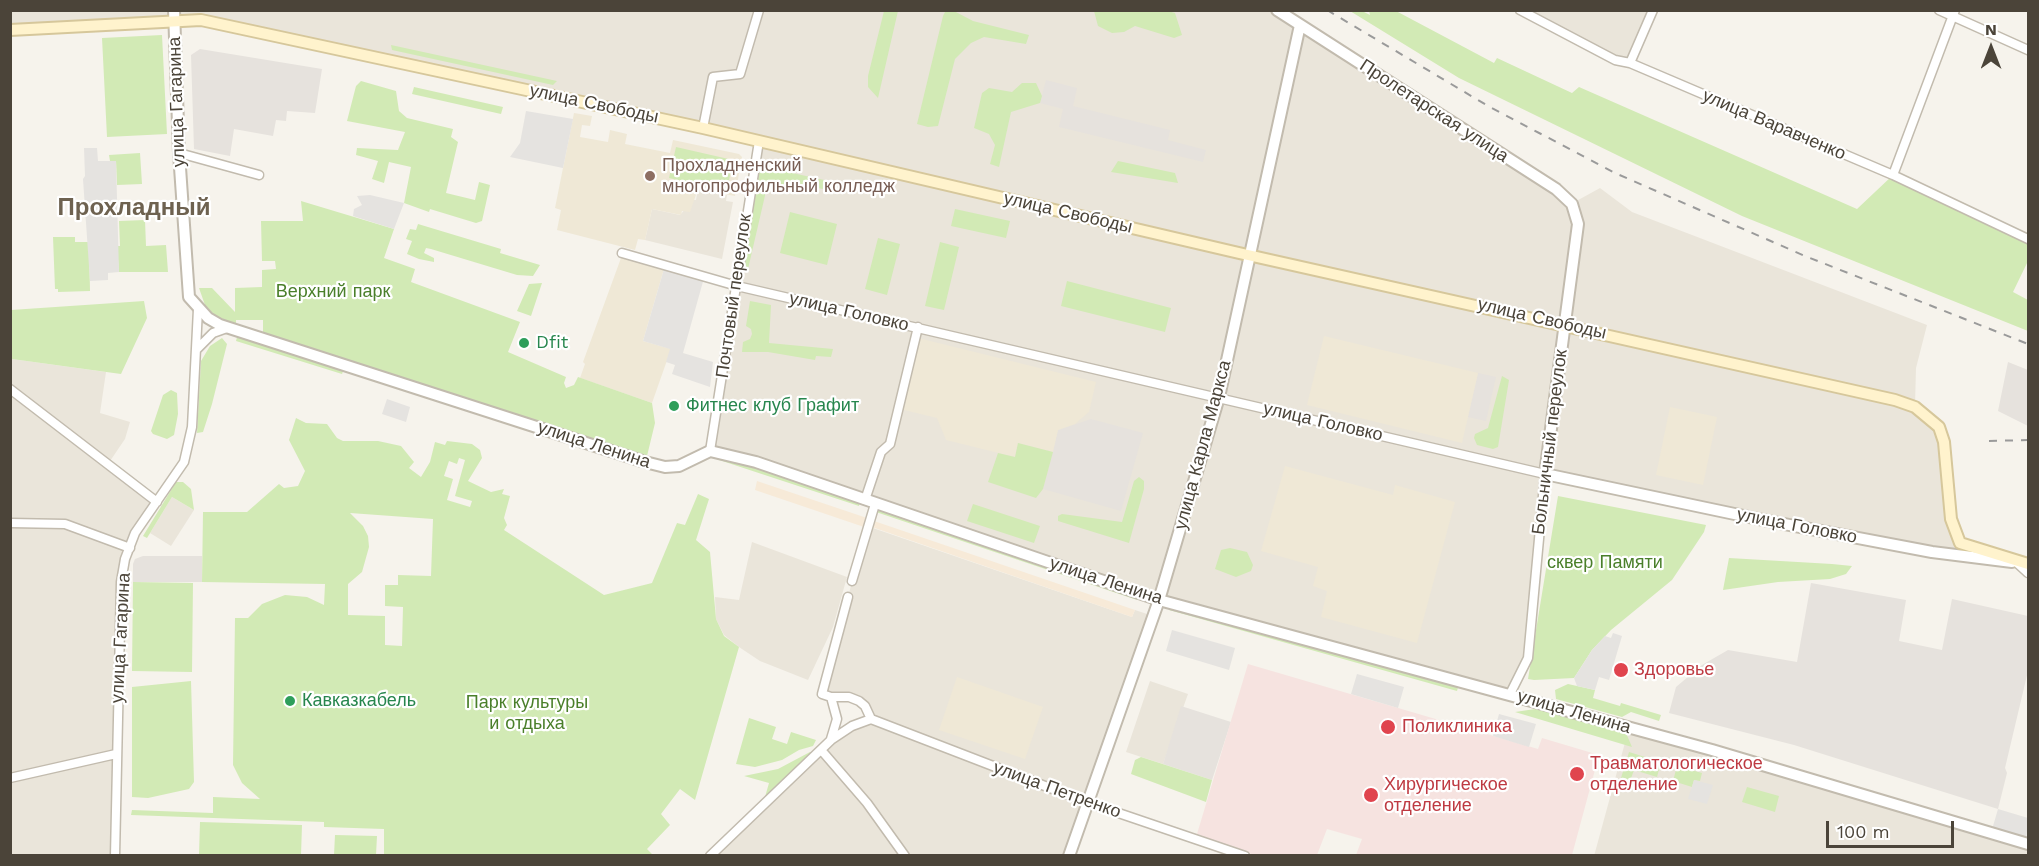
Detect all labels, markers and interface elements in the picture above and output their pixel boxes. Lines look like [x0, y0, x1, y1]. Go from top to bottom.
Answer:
north arrow [1961, 18, 2021, 78]
text: N [1985, 20, 1997, 39]
street label: улица Гагарина [164, 36, 190, 168]
street label: Пролетарская улица [1355, 55, 1513, 167]
street label: улица Свободы [528, 80, 660, 128]
street label: улица Варавченко [1699, 85, 1849, 165]
place label: Прохладненский многопрофильный колледж [662, 155, 895, 198]
marker: Прохладненский многопрофильный колледж [643, 169, 657, 183]
street label: улица Свободы [1002, 188, 1134, 238]
district label: Прохладный [58, 194, 210, 222]
street label: Почтовый переулок [712, 213, 756, 379]
park label: Верхний парк [276, 281, 390, 303]
street label: улица Головко [787, 288, 911, 336]
street label: улица Свободы [1476, 294, 1608, 344]
place label: Dfit [536, 332, 568, 354]
marker: Dfit [517, 336, 531, 350]
street label: Больничный переулок [1528, 348, 1572, 536]
street label: улица Карла Маркса [1170, 358, 1236, 532]
place label: Фитнес клуб Графит [686, 395, 859, 417]
street label: улица Головко [1261, 398, 1385, 446]
marker: Фитнес клуб Графит [667, 399, 681, 413]
street label: улица Ленина [535, 417, 653, 473]
street label: улица Головко [1735, 504, 1859, 548]
park label: сквер Памяти [1547, 552, 1663, 574]
street label: улица Ленина [1047, 553, 1165, 609]
street label: улица Гагарина [107, 572, 135, 704]
place label: Здоровье [1634, 659, 1714, 681]
marker: Здоровье [1612, 661, 1630, 679]
street label: улица Ленина [1515, 685, 1633, 739]
place label: Кавказкабель [302, 690, 416, 712]
park label: Парк культуры и отдыха [466, 692, 588, 734]
marker: Кавказкабель [283, 694, 297, 708]
place label: Поликлиника [1402, 716, 1512, 738]
marker: Поликлиника [1379, 718, 1397, 736]
place label: Травматологическое отделение [1590, 753, 1763, 795]
street label: улица Петренко [990, 757, 1124, 823]
marker: Травматологическое отделение [1568, 765, 1586, 783]
place label: Хирургическое отделение [1384, 774, 1508, 816]
marker: Хирургическое отделение [1362, 786, 1380, 804]
scale bar [1829, 809, 1956, 847]
text: 100 m [1837, 821, 1890, 842]

